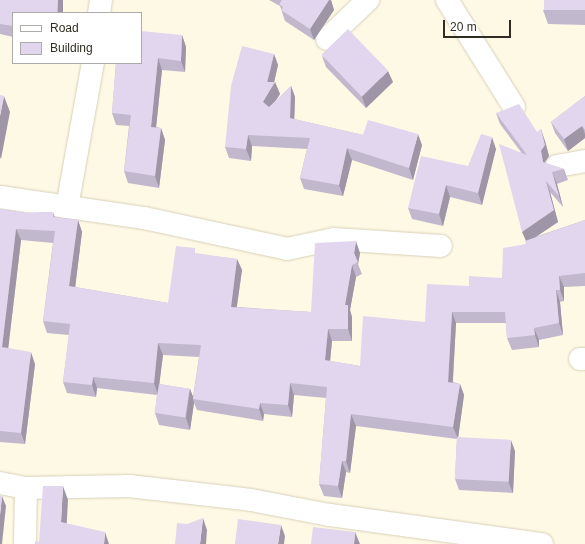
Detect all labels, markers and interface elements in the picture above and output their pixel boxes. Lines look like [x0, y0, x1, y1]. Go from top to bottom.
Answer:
legend [12, 12, 142, 64]
scale bar [445, 12, 513, 38]
text: 20 m [450, 20, 477, 34]
text: Road [50, 21, 79, 35]
text: Building [50, 41, 93, 55]

